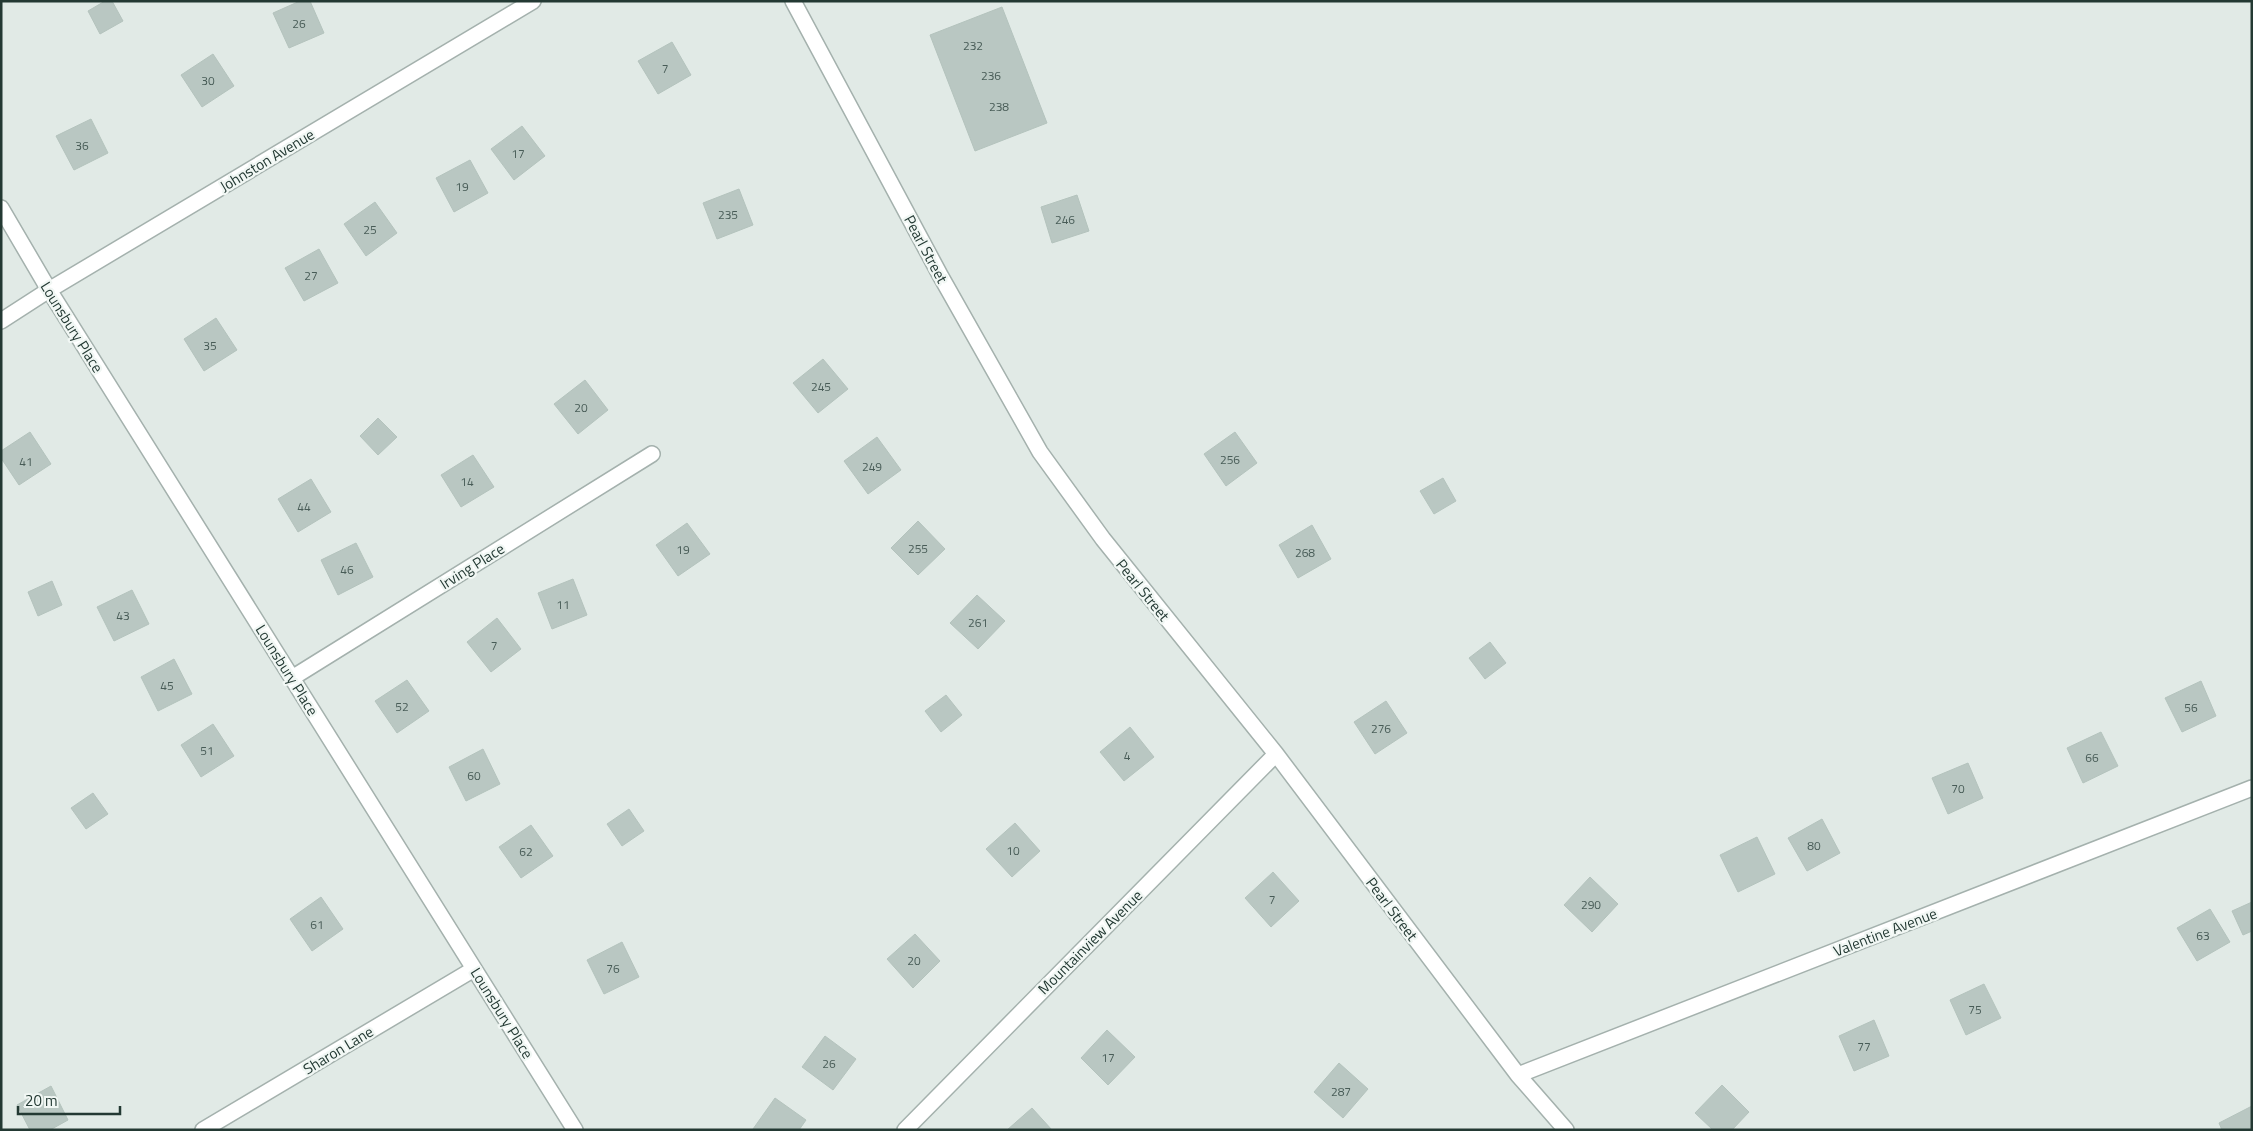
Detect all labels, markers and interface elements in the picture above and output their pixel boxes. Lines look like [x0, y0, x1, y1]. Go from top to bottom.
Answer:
house number: 26 [292, 14, 306, 33]
house number: 232 [963, 36, 983, 55]
house number: 7 [662, 59, 668, 78]
house number: 236 [981, 66, 1001, 85]
house number: 30 [201, 71, 215, 90]
house number: 238 [989, 97, 1009, 116]
street label: Johnston Avenue [215, 123, 319, 197]
house number: 36 [75, 136, 89, 155]
house number: 17 [511, 144, 525, 163]
house number: 19 [455, 177, 469, 196]
house number: 235 [718, 205, 738, 224]
house number: 246 [1055, 210, 1075, 229]
street label: Pearl Street [898, 211, 954, 288]
house number: 25 [363, 220, 377, 239]
house number: 27 [304, 266, 318, 285]
street label: Lounsbury Place [35, 277, 109, 377]
house number: 35 [203, 336, 217, 355]
house number: 245 [811, 377, 831, 396]
house number: 20 [574, 398, 588, 417]
house number: 256 [1220, 450, 1240, 469]
house number: 41 [19, 452, 33, 471]
house number: 249 [862, 457, 882, 476]
house number: 14 [460, 472, 474, 491]
house number: 44 [297, 497, 311, 516]
street label: Irving Place [435, 537, 509, 595]
house number: 255 [908, 539, 928, 558]
house number: 19 [676, 540, 690, 559]
house number: 268 [1295, 543, 1315, 562]
street label: Pearl Street [1111, 554, 1176, 627]
house number: 46 [340, 560, 354, 579]
house number: 11 [556, 595, 570, 614]
house number: 43 [116, 606, 130, 625]
house number: 261 [968, 613, 988, 632]
street label: Lounsbury Place [250, 620, 324, 720]
house number: 7 [491, 636, 497, 655]
house number: 45 [160, 676, 174, 695]
house number: 52 [395, 697, 409, 716]
house number: 56 [2184, 698, 2198, 717]
house number: 276 [1371, 719, 1391, 738]
house number: 51 [200, 741, 214, 760]
house number: 4 [1124, 746, 1131, 765]
house number: 66 [2085, 748, 2099, 767]
house number: 60 [467, 766, 481, 785]
house number: 70 [1951, 779, 1965, 798]
house number: 80 [1807, 836, 1821, 855]
house number: 10 [1006, 841, 1020, 860]
house number: 62 [519, 842, 533, 861]
street label: Pearl Street [1360, 872, 1424, 946]
street label: Mountainview Avenue [1032, 884, 1148, 1000]
house number: 7 [1269, 890, 1275, 909]
house number: 290 [1581, 895, 1601, 914]
street label: Valentine Avenue [1830, 902, 1940, 962]
house number: 61 [310, 915, 324, 934]
house number: 63 [2196, 926, 2210, 945]
house number: 20 [907, 951, 921, 970]
house number: 76 [606, 959, 620, 978]
street label: Lounsbury Place [465, 963, 539, 1063]
house number: 75 [1968, 1000, 1982, 1019]
street label: Sharon Lane [298, 1020, 378, 1080]
house number: 77 [1857, 1037, 1871, 1056]
house number: 17 [1101, 1048, 1115, 1067]
house number: 26 [822, 1054, 836, 1073]
house number: 287 [1331, 1082, 1351, 1101]
scale bar [18, 1084, 120, 1116]
text: 20 m [25, 1089, 58, 1112]

